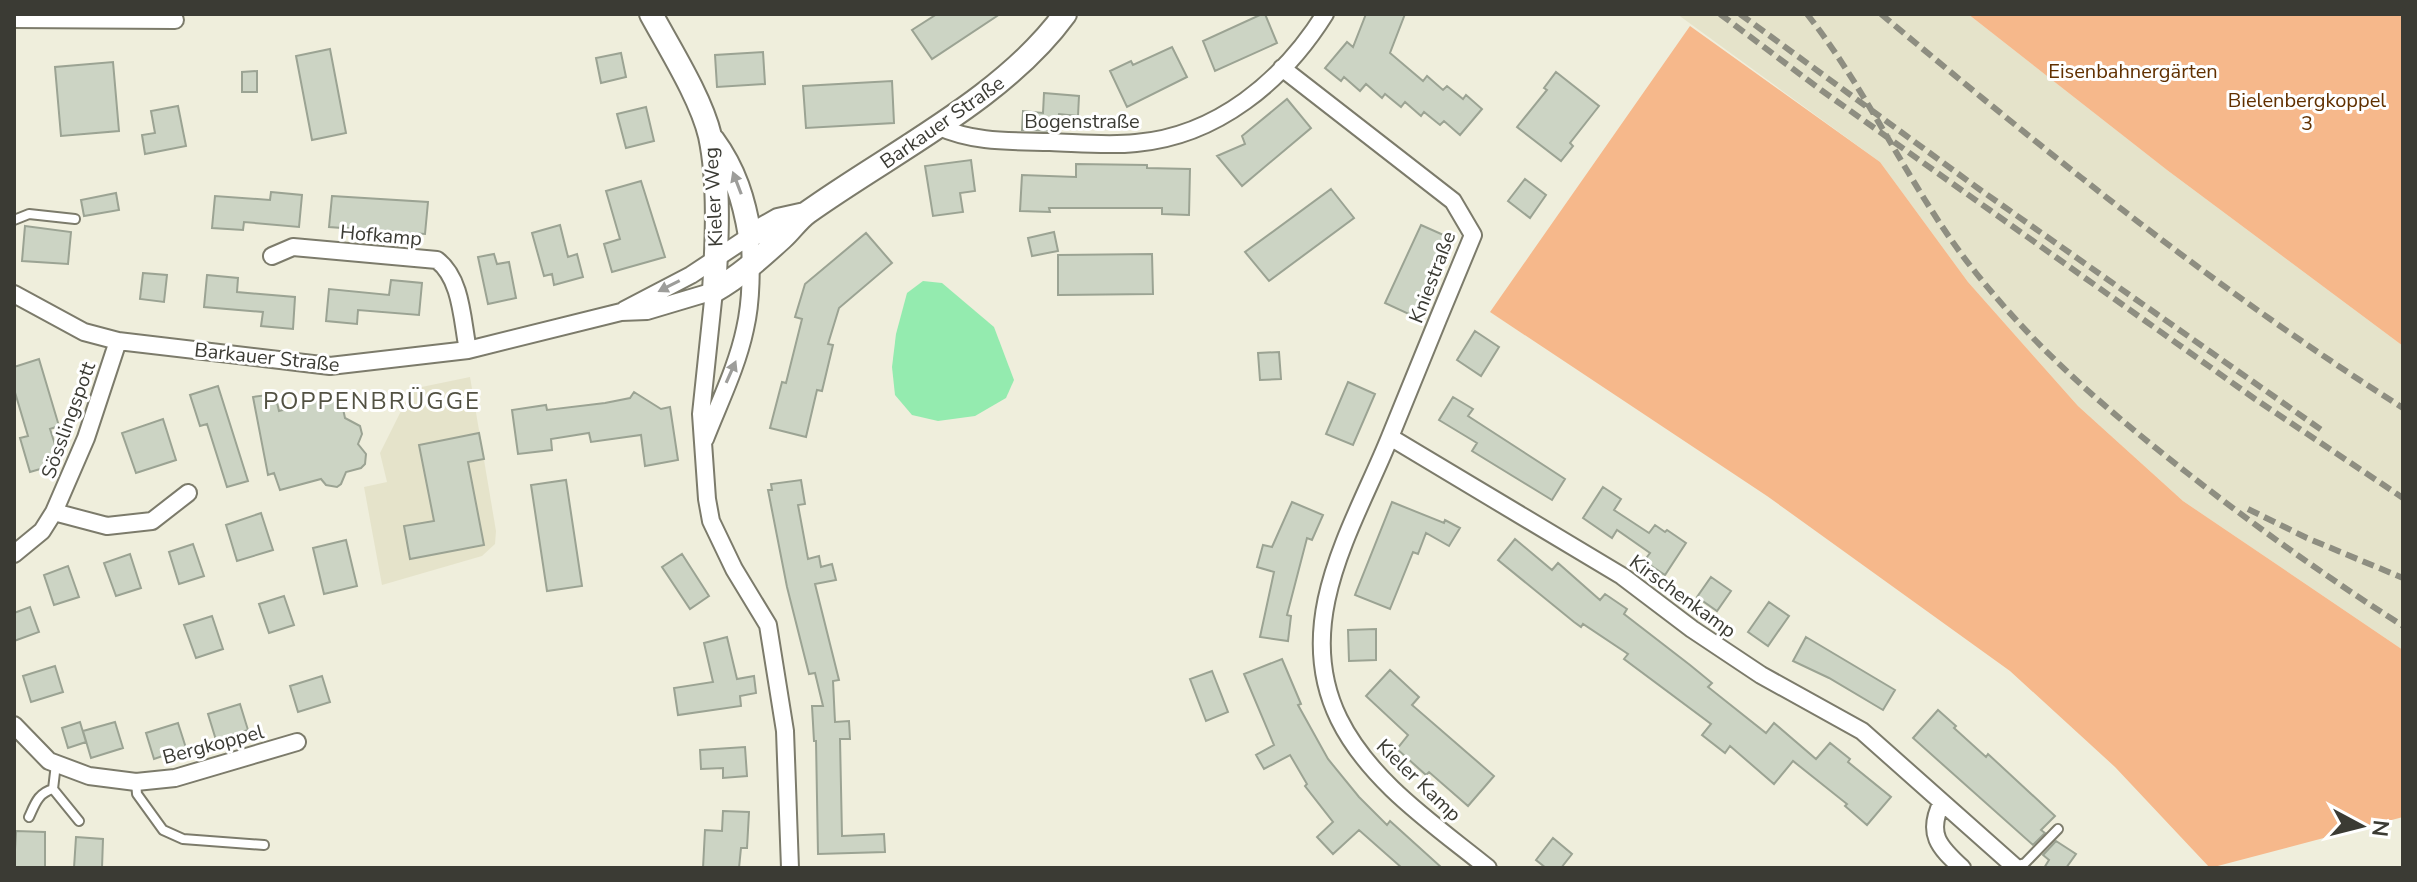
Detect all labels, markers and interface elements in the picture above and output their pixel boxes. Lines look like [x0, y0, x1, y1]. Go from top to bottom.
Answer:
park label: Eisenbahnergärten [2048, 58, 2218, 85]
street label: Barkauer Straße [875, 70, 1010, 175]
park label: Bielenbergkoppel 3 [2228, 87, 2386, 137]
street label: Bogenstraße [1024, 108, 1140, 135]
street label: Kieler Weg [697, 146, 730, 247]
one-way arrow [730, 171, 743, 195]
street label: Hofkamp [339, 218, 423, 253]
street label: Kniestraße [1403, 227, 1462, 327]
one-way arrow [657, 280, 680, 293]
street label: Barkauer Straße [193, 336, 341, 379]
street label: Sösslingspott [35, 357, 102, 482]
one-way arrow [724, 360, 738, 384]
district label: POPPENBRÜGGE [263, 385, 481, 417]
street label: Kirschenkamp [1624, 549, 1742, 644]
street label: Bergkoppel [160, 718, 267, 771]
street label: Kieler Kamp [1370, 733, 1467, 828]
north arrow [2321, 786, 2401, 866]
text: N [2364, 818, 2396, 838]

